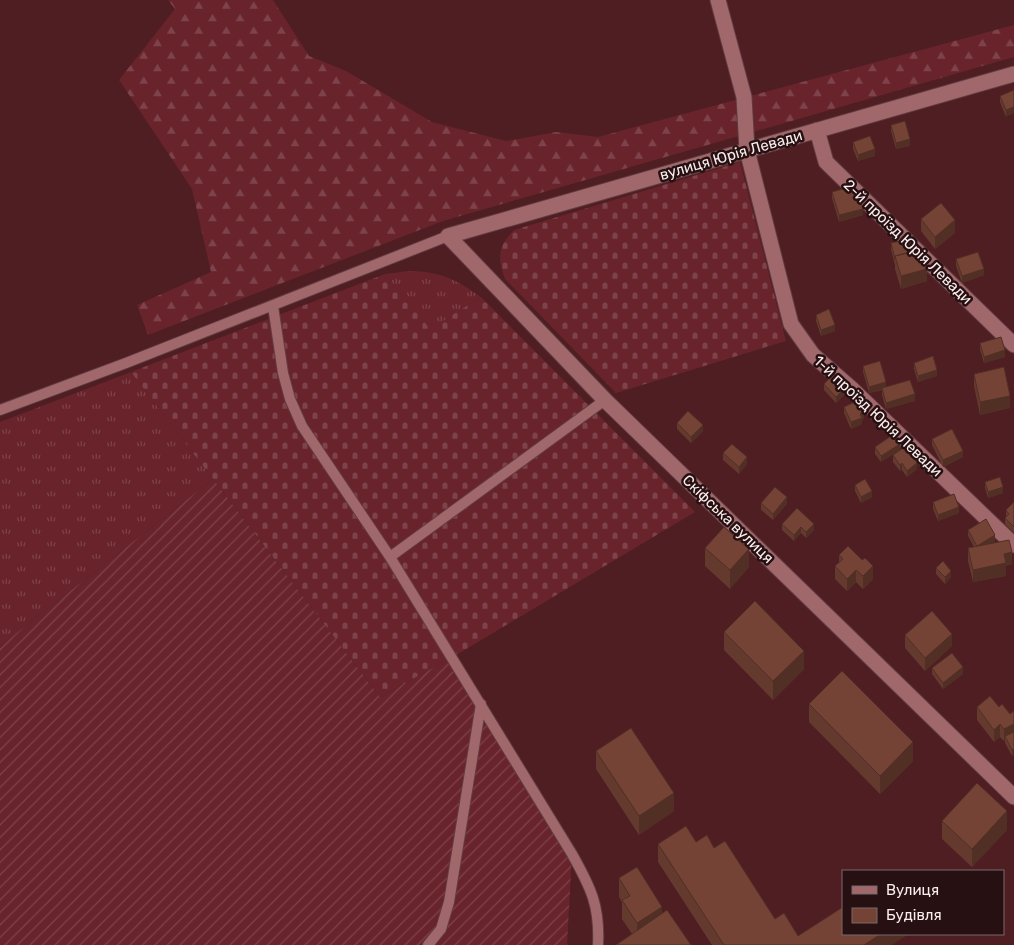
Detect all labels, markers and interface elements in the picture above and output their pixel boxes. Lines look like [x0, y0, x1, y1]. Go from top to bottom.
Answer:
street label: вулиця Юрія Левади [658, 126, 804, 184]
street label: 2-й проїзд Юрія Левади [840, 176, 976, 308]
street label: 1-й проїзд Юрія Левади [810, 352, 946, 480]
street label: Скіфська вулиця [679, 471, 777, 567]
legend [842, 870, 1004, 935]
text: Вулиця [886, 881, 939, 899]
text: Будівля [886, 906, 942, 924]

